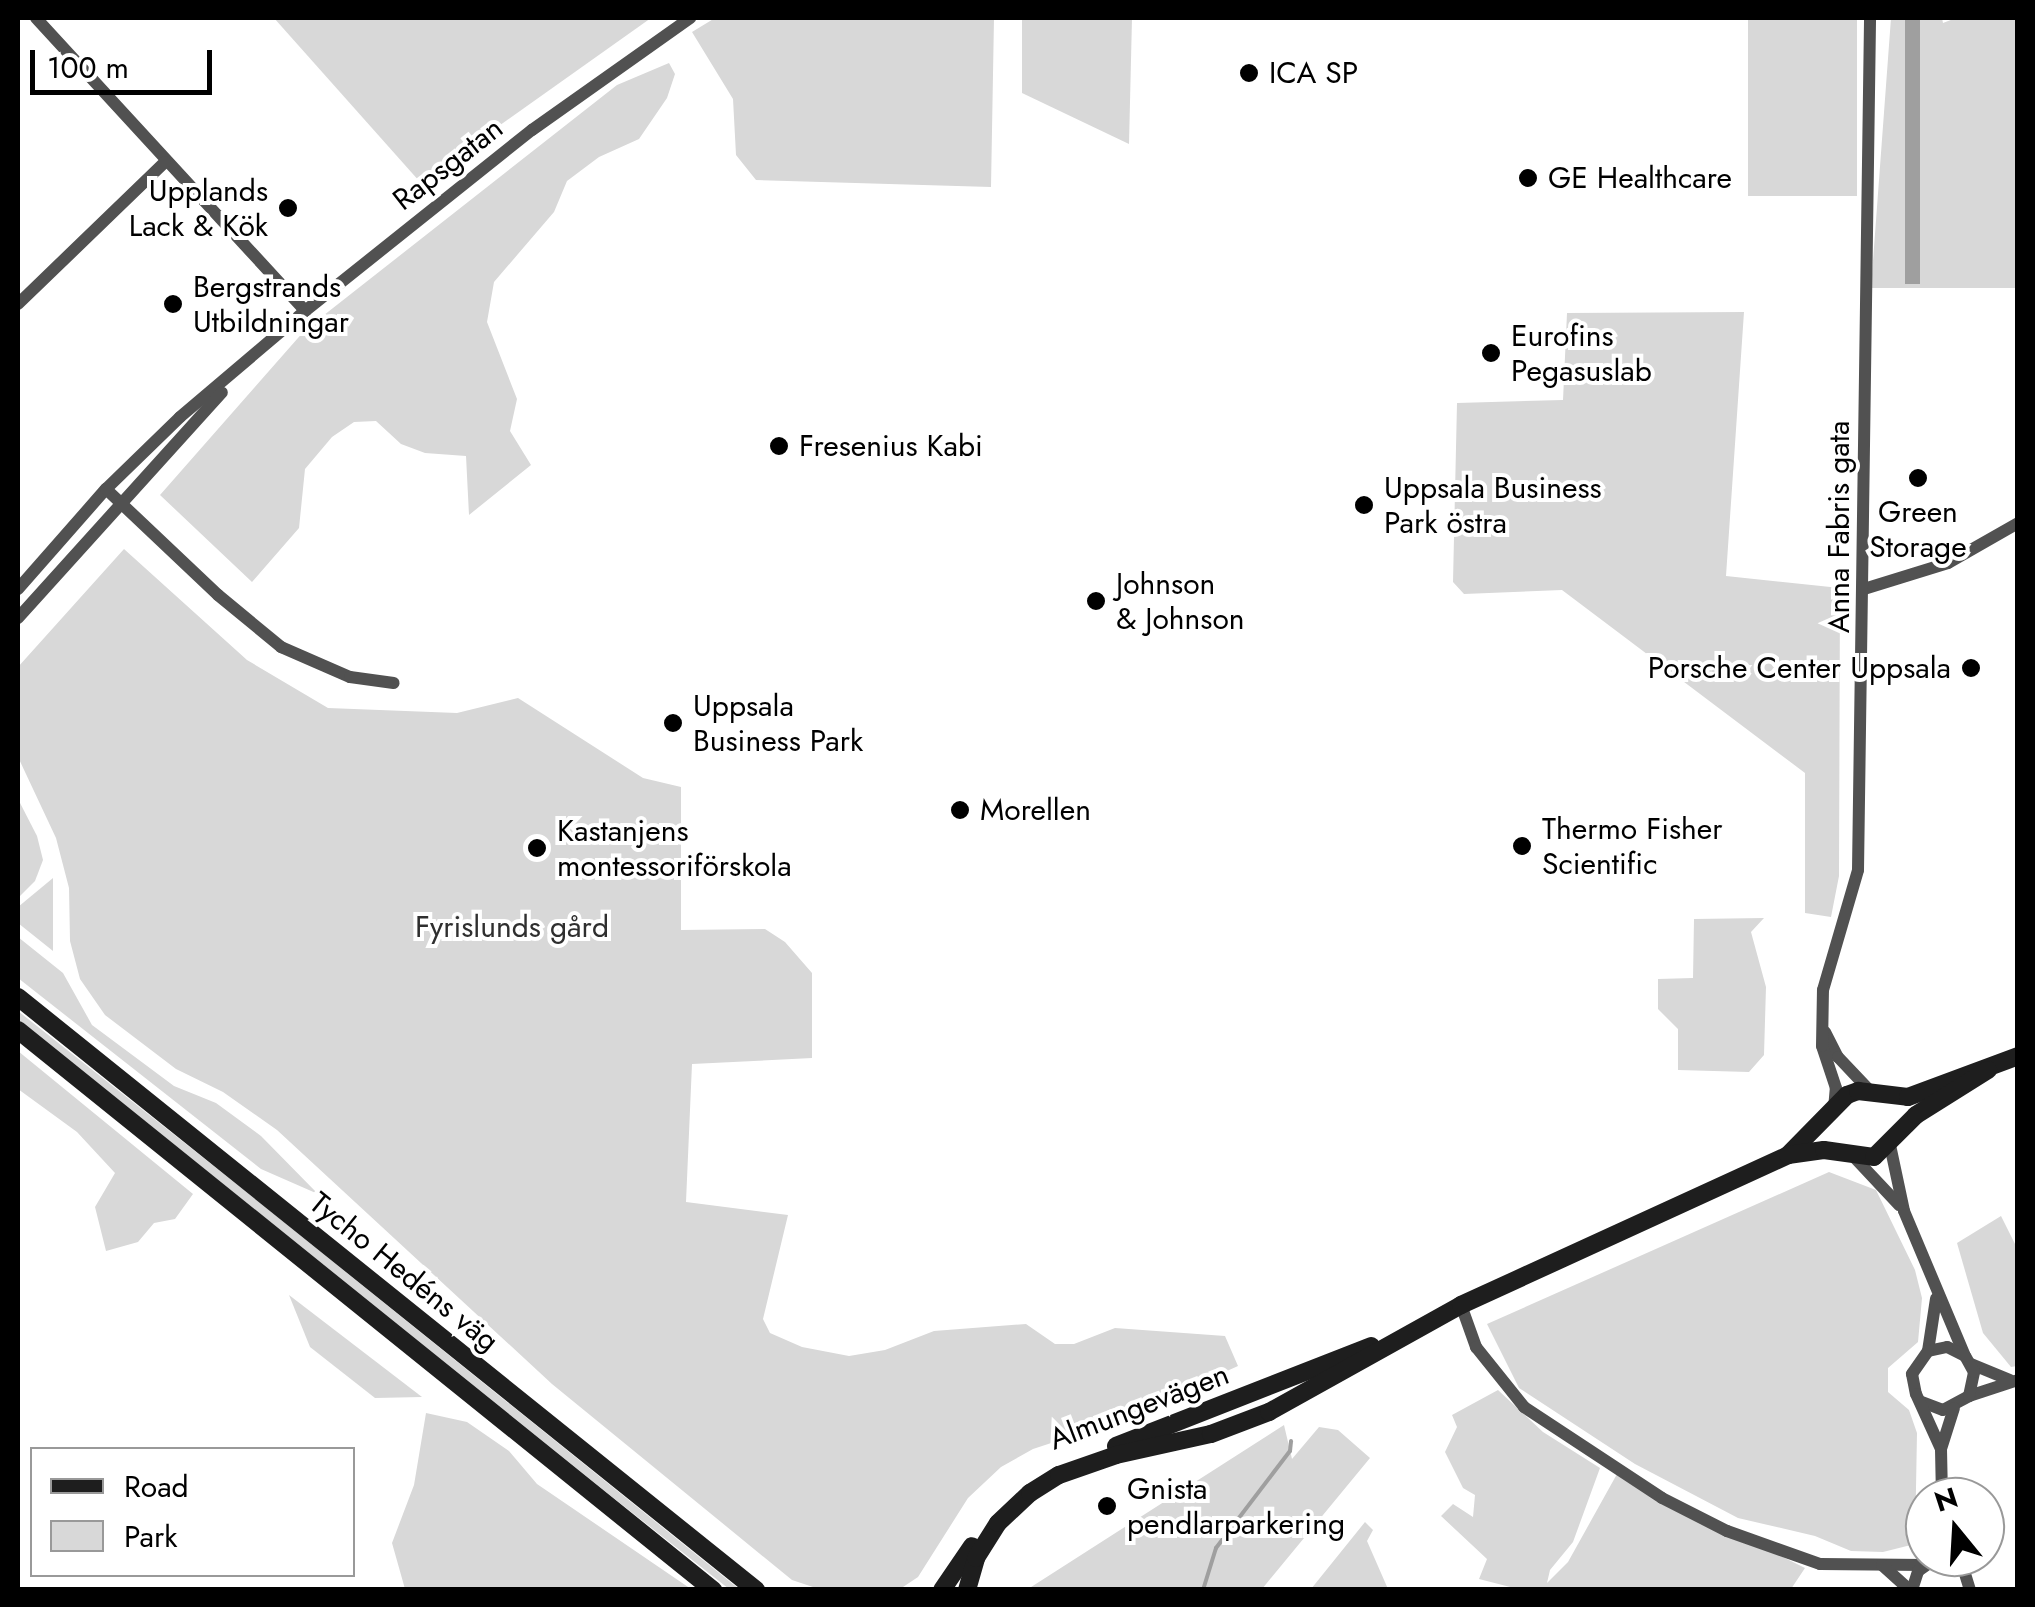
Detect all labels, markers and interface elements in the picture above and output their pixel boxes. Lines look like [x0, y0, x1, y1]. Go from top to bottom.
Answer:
scale bar [35, 30, 218, 92]
text: 100 m [47, 46, 129, 89]
place label: ICA SP [1269, 55, 1358, 91]
marker: ICA SP [1238, 62, 1260, 84]
street label: Rapsgatan [386, 110, 510, 218]
place label: GE Healthcare [1548, 160, 1732, 196]
marker: GE Healthcare [1517, 167, 1539, 189]
place label: Upplands Lack & Kök [129, 173, 268, 244]
marker: Upplands Lack & Kök [277, 197, 299, 219]
place label: Bergstrands Utbildningar [193, 269, 349, 340]
marker: Bergstrands Utbildningar [162, 293, 184, 315]
place label: Eurofins Pegasuslab [1511, 318, 1652, 388]
marker: Eurofins Pegasuslab [1480, 342, 1502, 364]
street label: Anna Fabris gata [1821, 421, 1857, 633]
place label: Fresenius Kabi [799, 428, 983, 464]
marker: Fresenius Kabi [768, 435, 790, 457]
marker: Green Storage [1907, 467, 1929, 489]
place label: Uppsala Business Park östra [1384, 470, 1602, 540]
marker: Uppsala Business Park östra [1353, 494, 1375, 516]
place label: Green Storage [1869, 494, 1967, 564]
place label: Johnson & Johnson [1116, 566, 1245, 636]
marker: Johnson & Johnson [1085, 590, 1107, 612]
place label: Porsche Center Uppsala [1648, 650, 1951, 686]
marker: Porsche Center Uppsala [1960, 657, 1982, 679]
place label: Uppsala Business Park [693, 688, 863, 758]
marker: Uppsala Business Park [662, 712, 684, 734]
place label: Morellen [980, 792, 1091, 828]
marker: Morellen [949, 799, 971, 821]
place label: Thermo Fisher Scientific [1542, 811, 1723, 882]
place label: Kastanjens montessoriförskola [557, 813, 792, 884]
marker: Thermo Fisher Scientific [1511, 835, 1533, 857]
marker: Kastanjens montessoriförskola [526, 837, 548, 859]
park label: Fyrislunds gård [415, 909, 609, 945]
street label: Tycho Hedéns väg [302, 1185, 506, 1359]
street label: Almungevägen [1044, 1356, 1234, 1458]
legend [30, 1447, 355, 1577]
text: Road [124, 1465, 189, 1508]
place label: Gnista pendlarparkering [1127, 1471, 1345, 1542]
north arrow [1905, 1477, 2005, 1577]
text: N [1929, 1477, 1963, 1523]
marker: Gnista pendlarparkering [1096, 1495, 1118, 1517]
text: Park [124, 1515, 177, 1558]

